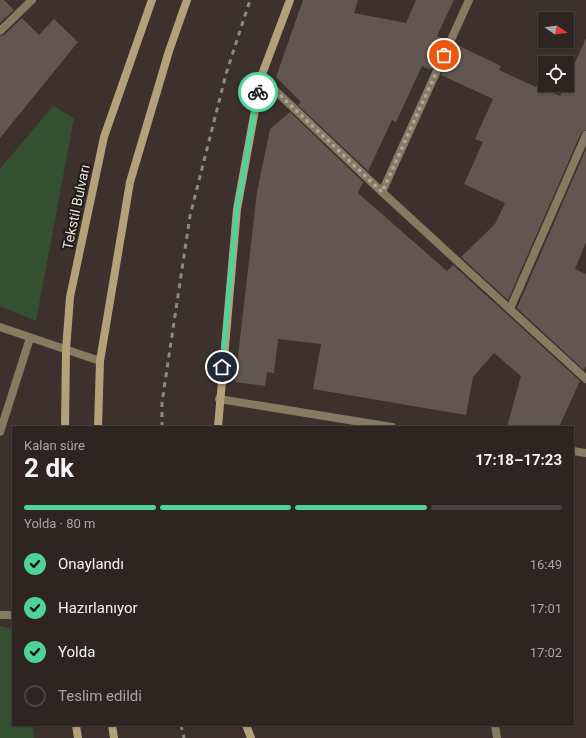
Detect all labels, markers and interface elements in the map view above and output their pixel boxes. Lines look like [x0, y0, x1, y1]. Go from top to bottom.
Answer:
north arrow [538, 12, 574, 48]
map controls [538, 12, 574, 92]
pin [427, 38, 461, 72]
icon: bag [433, 44, 455, 66]
button: locate [538, 56, 574, 92]
courier [238, 72, 278, 112]
icon: bike [247, 81, 269, 103]
street label: Tekstil Bulvarı [59, 163, 93, 251]
pin [205, 350, 239, 384]
icon: home [211, 356, 233, 378]
text: Kalan süre [24, 438, 85, 453]
text: 17:18–17:23 [475, 451, 562, 469]
text: 2 dk [24, 453, 74, 483]
text: Yolda · 80 m [24, 516, 95, 531]
icon: check [24, 553, 46, 575]
text: Onaylandı [58, 555, 124, 573]
text: 16:49 [530, 557, 562, 572]
icon: check [24, 597, 46, 619]
text: Hazırlanıyor [58, 599, 138, 617]
text: 17:01 [530, 601, 562, 616]
icon: check [24, 641, 46, 663]
text: Yolda [58, 643, 95, 661]
text: 17:02 [530, 645, 562, 660]
text: Teslim edildi [58, 687, 142, 705]

